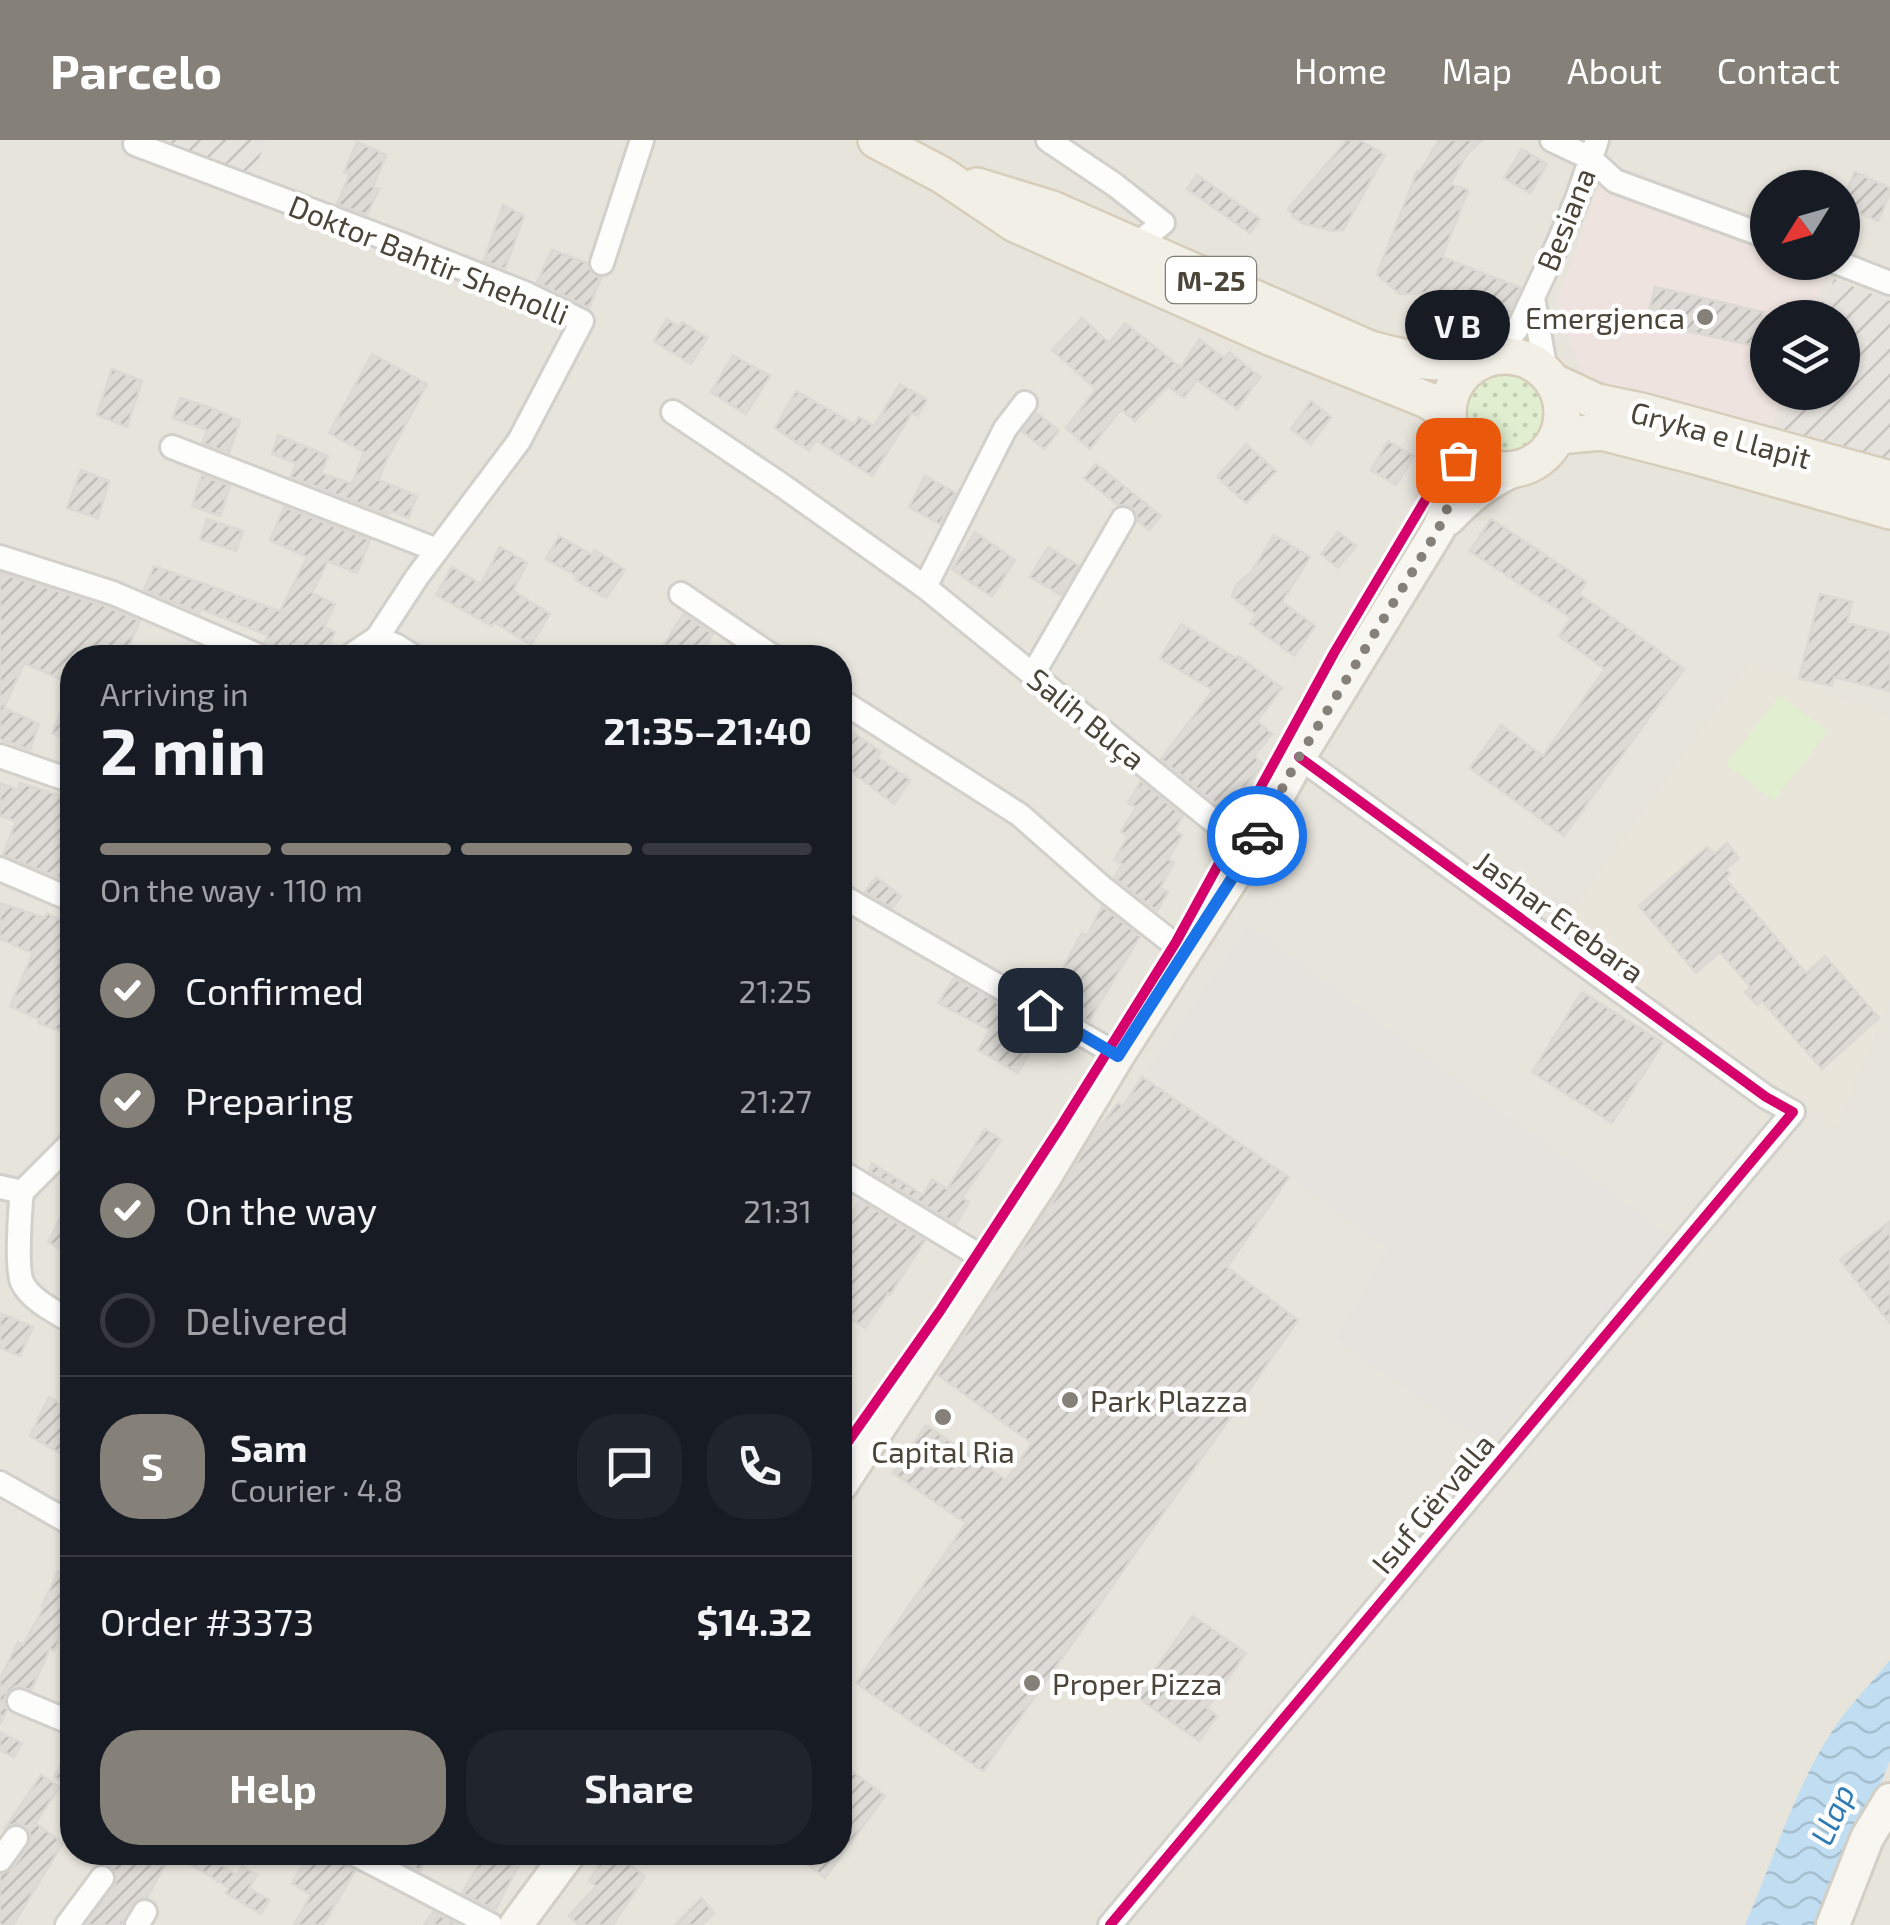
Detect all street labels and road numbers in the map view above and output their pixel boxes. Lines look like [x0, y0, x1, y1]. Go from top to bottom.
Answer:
street label: Besiana [1528, 162, 1602, 276]
street label: Doktor Bahtir Sheholli [284, 186, 574, 332]
road number: M-25 [1166, 257, 1256, 303]
street label: Gryka e Llapit [1627, 393, 1815, 475]
street label: Salih Buça [1020, 660, 1153, 777]
street label: Jashar Erebara [1468, 843, 1652, 989]
street label: Isuf Gërvalla [1363, 1426, 1501, 1580]

